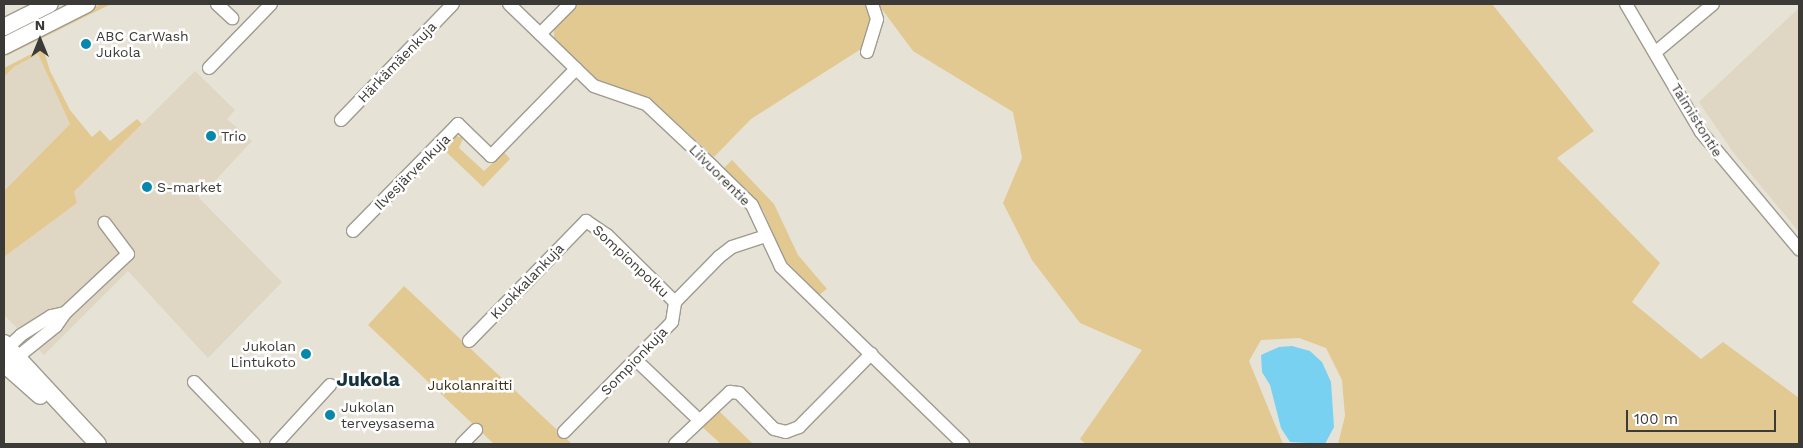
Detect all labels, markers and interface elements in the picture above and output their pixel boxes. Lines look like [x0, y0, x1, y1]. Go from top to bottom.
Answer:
north arrow [15, 15, 65, 65]
text: N [35, 17, 45, 33]
street label: Härkämäenkuja [354, 18, 440, 106]
place label: ABC CarWash Jukola [96, 28, 189, 60]
marker: ABC CarWash Jukola [80, 38, 92, 50]
street label: Taimistontie [1668, 80, 1726, 160]
place label: Trio [221, 128, 246, 144]
marker: Trio [205, 130, 217, 142]
street label: Ilvesjärvenkuja [371, 131, 453, 213]
street label: Liivuorentie [686, 141, 754, 209]
place label: S-market [157, 179, 222, 195]
marker: S-market [141, 181, 153, 193]
street label: Sompionpolku [589, 221, 673, 301]
street label: Kuokkalankuja [487, 240, 567, 322]
street label: Sompionkuja [597, 323, 671, 399]
place label: Jukolan Lintukoto [231, 338, 296, 371]
marker: Jukolan Lintukoto [300, 348, 312, 360]
district label: Jukola [336, 369, 400, 391]
park label: Jukolanraitti [427, 377, 513, 393]
place label: Jukolan terveysasema [341, 399, 435, 432]
scale bar [1628, 400, 1778, 432]
marker: Jukolan terveysasema [323, 408, 337, 422]
text: 100 m [1634, 410, 1678, 428]

